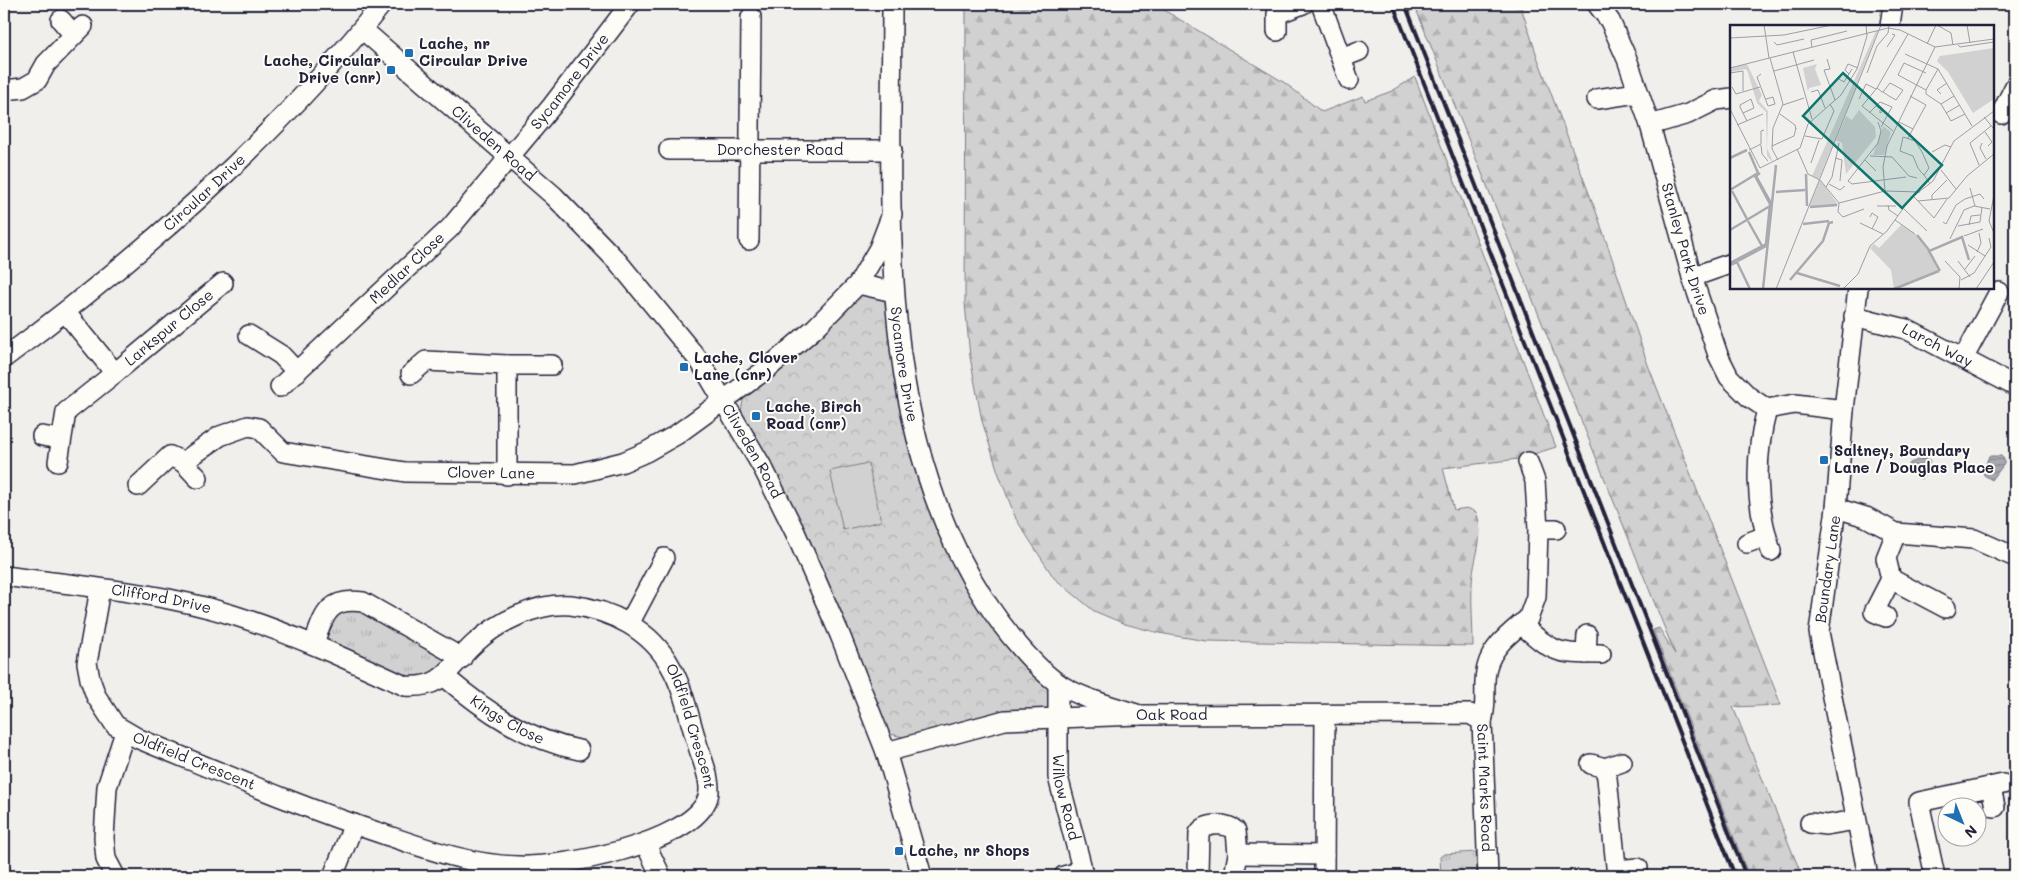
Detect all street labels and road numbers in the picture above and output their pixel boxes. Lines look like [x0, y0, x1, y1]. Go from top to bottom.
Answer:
street label: Sycamore Drive [526, 29, 613, 133]
street label: Cliveden Road [448, 100, 540, 185]
street label: Dorchester Road [717, 139, 843, 159]
street label: Circular Drive [159, 149, 249, 235]
street label: Stanley Park Drive [1657, 180, 1715, 318]
street label: Medlar Close [364, 227, 448, 308]
street label: Larkspur Close [120, 284, 217, 370]
street label: Sycamore Drive [887, 306, 924, 424]
street label: Larch Way [1899, 318, 1977, 371]
street label: Cliveden Road [718, 400, 787, 501]
street label: Clover Lane [447, 461, 535, 483]
street label: Boundary Lane [1810, 514, 1844, 624]
street label: Clifford Drive [110, 579, 214, 617]
street label: Oldfield Crescent [662, 659, 720, 790]
street label: Kings Close [467, 690, 548, 748]
street label: Oak Road [1136, 704, 1207, 724]
street label: Saint Marks Road [1473, 723, 1498, 852]
street label: Oldfield Crescent [130, 726, 259, 794]
street label: Willow Road [1049, 754, 1085, 842]

